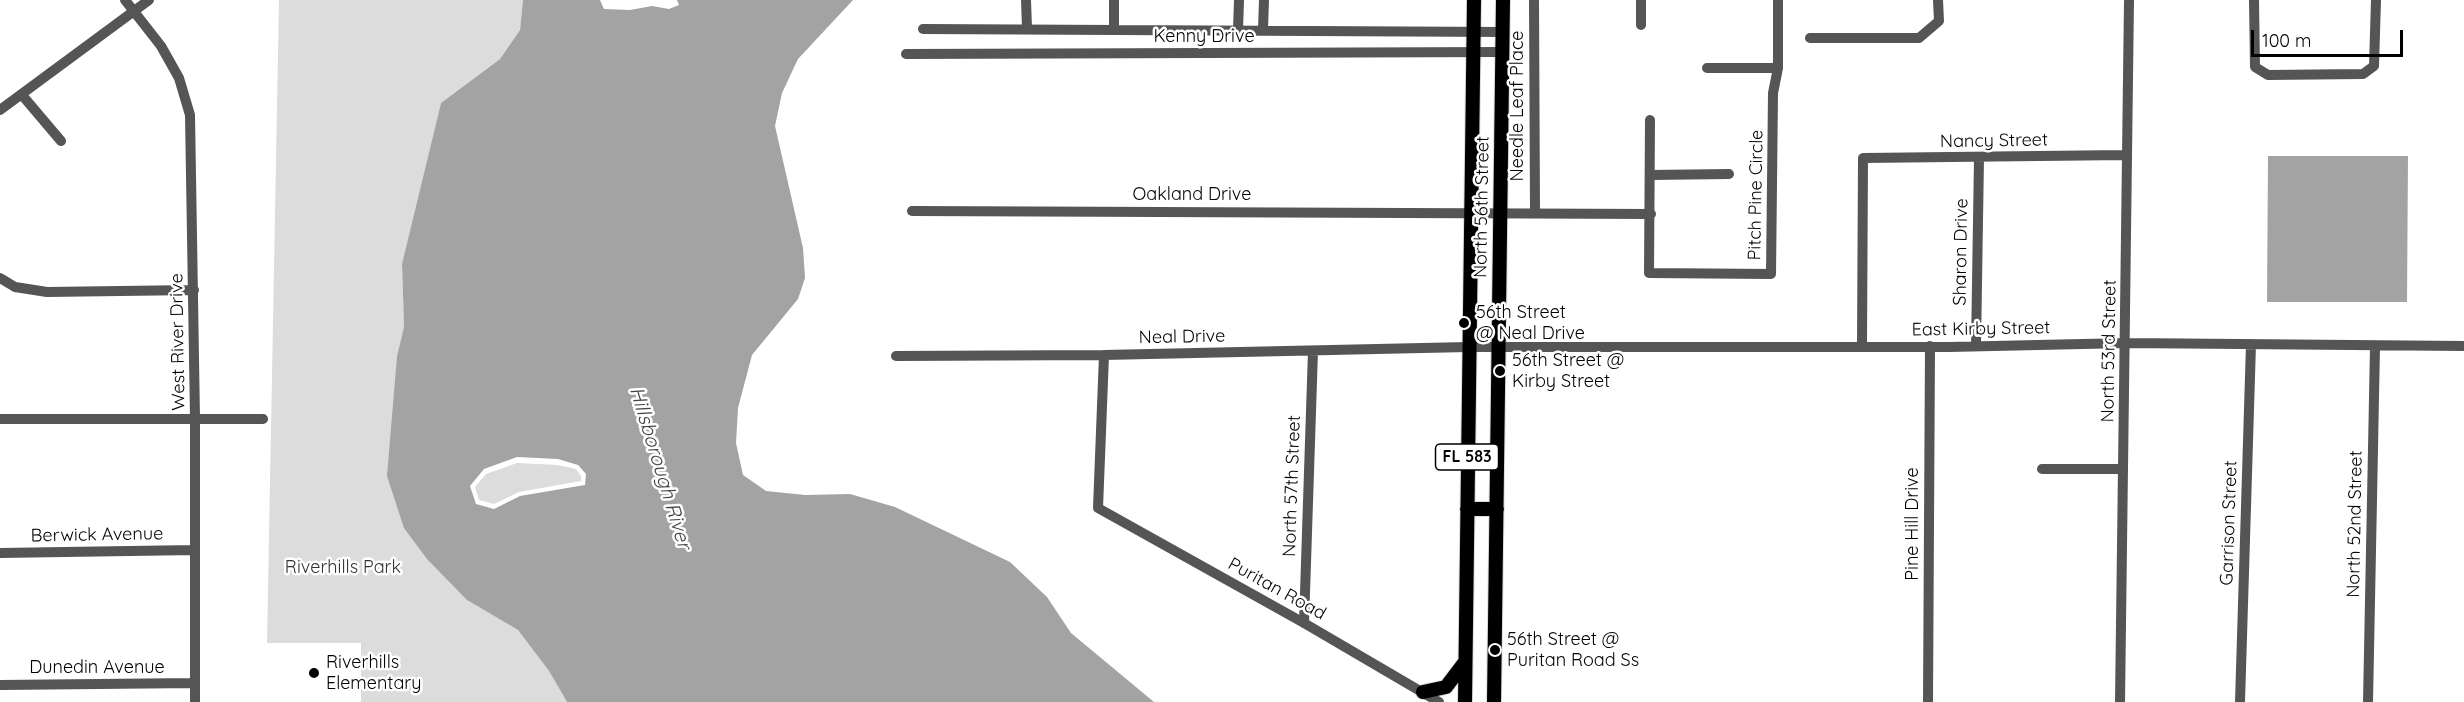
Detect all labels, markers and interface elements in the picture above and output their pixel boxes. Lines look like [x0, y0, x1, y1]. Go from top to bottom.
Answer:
scale bar [2254, 18, 2406, 56]
street label: Kenny Drive [1153, 26, 1255, 48]
text: 100 m [2262, 29, 2311, 52]
street label: Needle Leaf Place [1507, 31, 1529, 181]
street label: Pitch Pine Circle [1744, 129, 1768, 261]
street label: Nancy Street [1940, 129, 2048, 153]
street label: North 56th Street [1470, 136, 1494, 278]
street label: Oakland Drive [1133, 184, 1251, 206]
street label: Sharon Drive [1949, 198, 1973, 306]
street label: West River Drive [166, 273, 190, 411]
street label: North 53rd Street [2097, 279, 2121, 423]
place label: 56th Street @ Neal Drive [1476, 302, 1585, 344]
marker: 56th Street @ Neal Drive [1457, 316, 1471, 330]
street label: East Kirby Street [1911, 317, 2051, 341]
street label: Neal Drive [1139, 325, 1225, 349]
place label: 56th Street @ Kirby Street [1512, 350, 1624, 392]
marker: 56th Street @ Kirby Street [1493, 364, 1507, 378]
water label: Hillsborough River [624, 384, 696, 552]
street label: North 57th Street [1279, 415, 1305, 557]
road number: FL 583 [1436, 444, 1498, 470]
street label: North 52nd Street [2343, 450, 2367, 598]
street label: Garrison Street [2216, 460, 2242, 586]
street label: Pine Hill Drive [1902, 467, 1924, 581]
street label: Berwick Avenue [31, 523, 163, 547]
street label: Puritan Road [1224, 553, 1330, 625]
park label: Riverhills Park [285, 557, 401, 579]
place label: 56th Street @ Puritan Road Ss [1507, 629, 1639, 672]
marker: 56th Street @ Puritan Road Ss [1488, 643, 1502, 657]
place label: Riverhills Elementary [326, 652, 422, 694]
street label: Dunedin Avenue [29, 657, 165, 679]
marker: Riverhills Elementary [307, 666, 321, 680]

